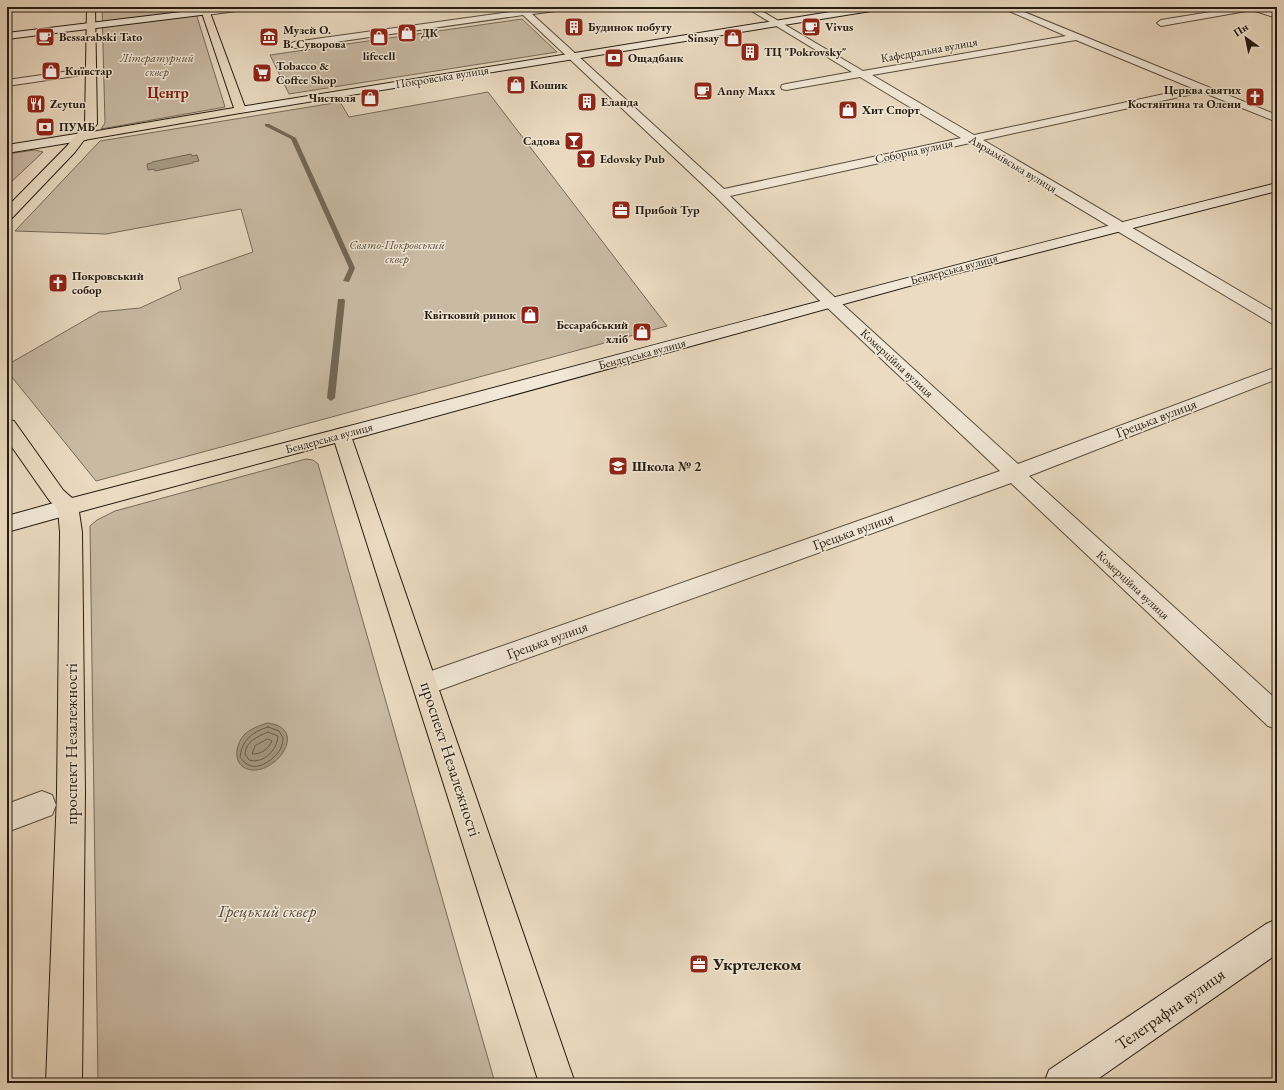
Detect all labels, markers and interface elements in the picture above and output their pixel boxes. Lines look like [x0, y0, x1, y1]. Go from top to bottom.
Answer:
building icon: Будинок побуту [563, 16, 585, 38]
cafe icon: Vivus [800, 16, 822, 38]
north arrow [1226, 18, 1266, 58]
place label: Будинок побуту [588, 19, 672, 35]
place label: Vivus [825, 19, 853, 35]
text: Пн [1230, 19, 1251, 40]
place label: Музей О. В. Суворова [283, 22, 347, 52]
shop icon: ДК [396, 22, 418, 44]
place label: ДК [421, 25, 439, 41]
cafe icon: Bessarabski Tato [34, 26, 56, 48]
museum icon: Музей О. В. Суворова [258, 26, 280, 48]
shop icon: lifecell [368, 26, 390, 48]
shop icon: Sinsay [722, 27, 744, 49]
place label: Bessarabski Tato [59, 29, 142, 45]
place label: Sinsay [688, 30, 719, 46]
street label: Кафедральна вулиця [879, 33, 979, 66]
building icon: ТЦ "Pokrovsky" [739, 41, 761, 63]
place label: ТЦ "Pokrovsky" [764, 44, 847, 60]
bank icon: Ощадбанк [603, 47, 625, 69]
place label: lifecell [363, 48, 396, 64]
park label: Літературний сквер [119, 50, 194, 80]
place label: Ощадбанк [628, 50, 684, 66]
place label: Tobacco & Coffee Shop [276, 58, 337, 88]
shop icon: Київстар [40, 60, 62, 82]
supermarket icon: Tobacco & Coffee Shop [251, 62, 273, 84]
street label: Покровська вулиця [394, 62, 491, 92]
place label: Київстар [65, 63, 112, 79]
shop icon: Кошик [505, 74, 527, 96]
place label: Кошик [530, 77, 568, 93]
cafe icon: Anny Maxx [692, 80, 714, 102]
place label: Церква святих Костянтина та Олени [1128, 82, 1241, 112]
district label: Центр [147, 83, 189, 102]
place label: Anny Maxx [716, 83, 776, 99]
church icon: Церква святих Костянтина та Олени [1244, 86, 1266, 108]
shop icon: Чистюля [359, 87, 381, 109]
place label: Чистюля [308, 90, 357, 106]
building icon: Еланда [576, 91, 598, 113]
restaurant icon: Zeytun [25, 93, 47, 115]
place label: Еланда [601, 94, 639, 110]
place label: Zeytun [50, 96, 86, 112]
shop icon: Хит Спорт [837, 99, 859, 121]
place label: Хит Спорт [861, 102, 920, 118]
bank icon: ПУМБ [34, 116, 56, 138]
place label: ПУМБ [59, 119, 96, 135]
bar icon: Садова [563, 130, 585, 152]
street label: Авраамівська вулиця [965, 131, 1061, 197]
place label: Садова [523, 133, 561, 149]
street label: Соборна вулиця [874, 135, 955, 167]
bar icon: Edovsky Pub [575, 148, 597, 170]
place label: Edovsky Pub [600, 151, 665, 167]
office icon: Прибой Тур [610, 199, 632, 221]
place label: Прибой Тур [635, 202, 700, 218]
park label: Свято-Покровський сквер [349, 237, 445, 267]
street label: Бендерська вулиця [908, 249, 1000, 288]
place label: Покровський собор [72, 268, 144, 298]
church icon: Покровський собор [47, 272, 69, 294]
shop icon: Квітковий ринок [519, 304, 541, 326]
place label: Квітковий ринок [424, 307, 516, 323]
place label: Бесарабський хліб [557, 317, 628, 347]
shop icon: Бесарабський хліб [631, 321, 653, 343]
street label: Комерційна вулиця [857, 325, 937, 401]
street label: Бендерська вулиця [596, 334, 688, 373]
street label: Грецька вулиця [1113, 394, 1199, 442]
street label: Бендерська вулиця [283, 418, 375, 457]
school or university icon: Школа № 2 [607, 455, 629, 477]
place label: Школа № 2 [632, 457, 702, 475]
street label: Грецька вулиця [810, 508, 896, 554]
street label: Комерційна вулиця [1093, 547, 1173, 623]
street label: Грецька вулиця [504, 617, 590, 663]
street label: проспект Незалежності [60, 663, 82, 825]
street label: проспект Незалежності [416, 679, 486, 839]
park label: Грецький сквер [217, 900, 317, 922]
office icon: Укртелеком [688, 953, 710, 975]
place label: Укртелеком [712, 953, 802, 975]
street label: Телеграфна вулиця [1111, 963, 1229, 1055]

